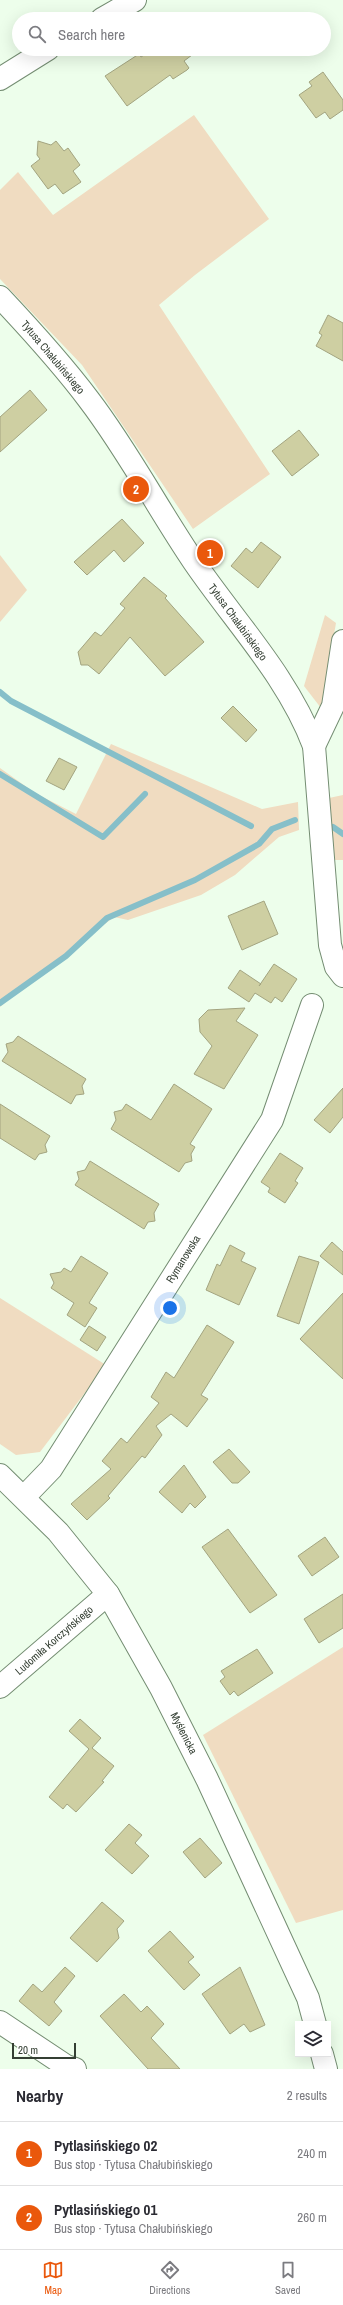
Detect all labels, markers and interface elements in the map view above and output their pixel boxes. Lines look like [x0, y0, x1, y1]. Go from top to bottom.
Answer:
search box [12, 12, 331, 56]
icon: search [26, 23, 48, 45]
text: Search here [58, 24, 125, 45]
street label: Tytusa Chałubińskiego [18, 317, 88, 397]
pin: 2 [123, 474, 149, 504]
pin: 1 [197, 538, 223, 568]
street label: Tytusa Chałubińskiego [205, 581, 271, 663]
street label: Rymanowska [163, 1232, 203, 1286]
your location [160, 1298, 180, 1318]
street label: Ludomiła Korczyńskiego [12, 1602, 96, 1678]
street label: Myślenicka [168, 1710, 200, 1756]
map controls [295, 2021, 331, 2057]
button: layers [295, 2021, 331, 2057]
scale bar [12, 2041, 76, 2060]
text: 20 m [18, 2043, 38, 2057]
text: Nearby [16, 2084, 63, 2107]
text: 2 results [287, 2087, 327, 2104]
text: Pytlasińskiego 02 [54, 2135, 157, 2156]
text: 1 [26, 2145, 32, 2162]
text: 240 m [297, 2145, 327, 2162]
text: Bus stop · Tytusa Chałubińskiego [54, 2156, 213, 2173]
text: Pytlasińskiego 01 [54, 2199, 157, 2220]
text: 2 [26, 2209, 32, 2226]
text: 260 m [297, 2209, 327, 2226]
text: Bus stop · Tytusa Chałubińskiego [54, 2220, 213, 2237]
tab: Map [42, 2259, 64, 2297]
tab: Directions [149, 2259, 190, 2297]
tab: Saved [275, 2259, 301, 2297]

